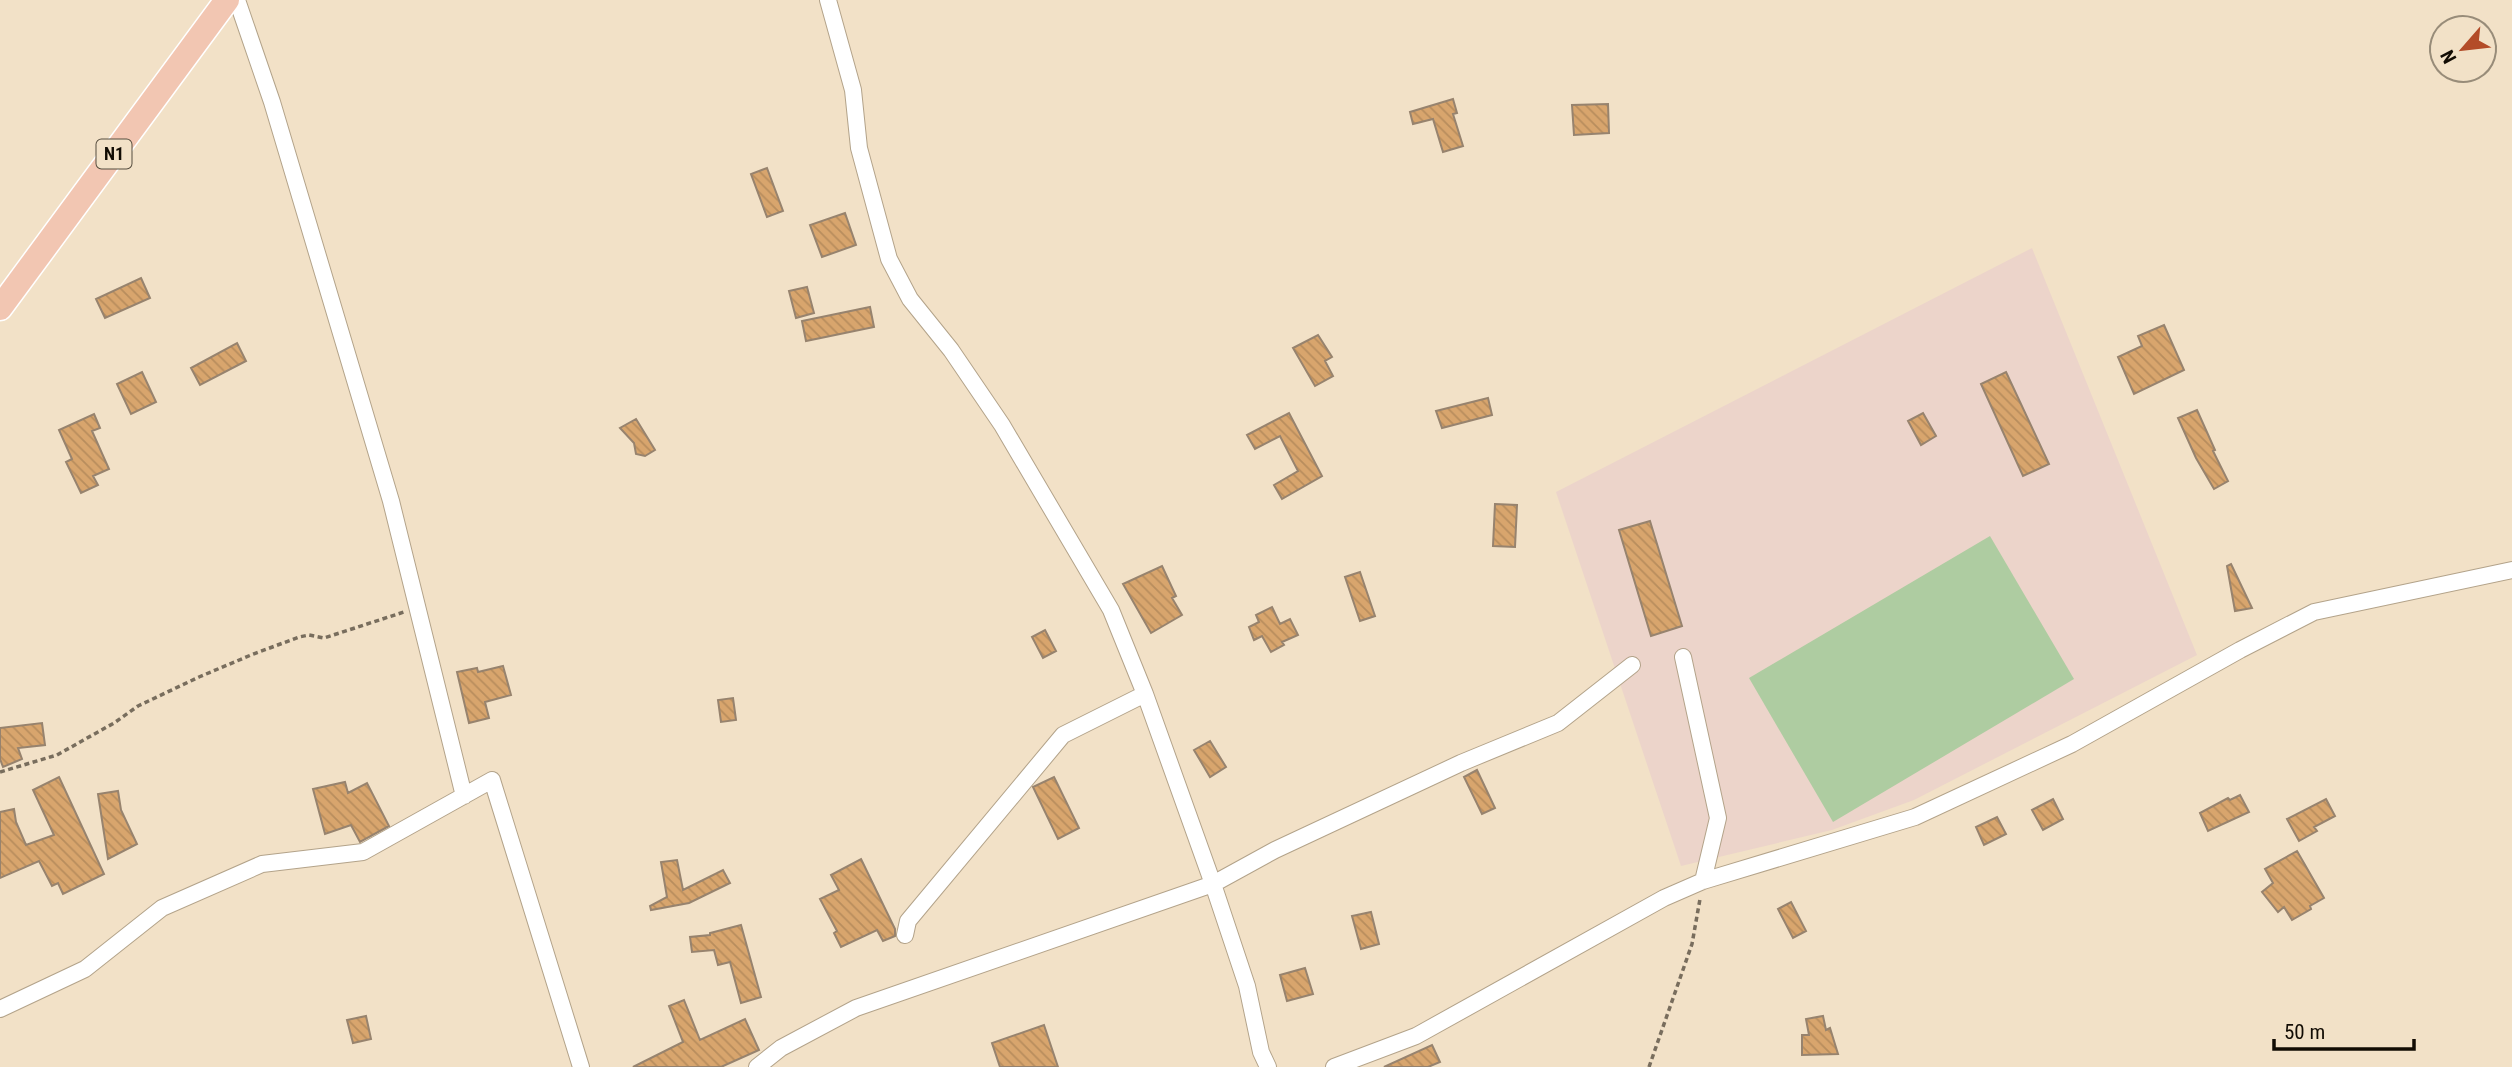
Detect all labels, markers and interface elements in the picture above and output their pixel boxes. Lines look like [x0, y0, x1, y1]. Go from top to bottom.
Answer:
north arrow [2428, 14, 2498, 84]
text: N [2436, 46, 2461, 67]
road number: N1 [96, 140, 132, 168]
scale bar [2274, 1007, 2414, 1052]
text: 50 m [2284, 1020, 2325, 1044]

